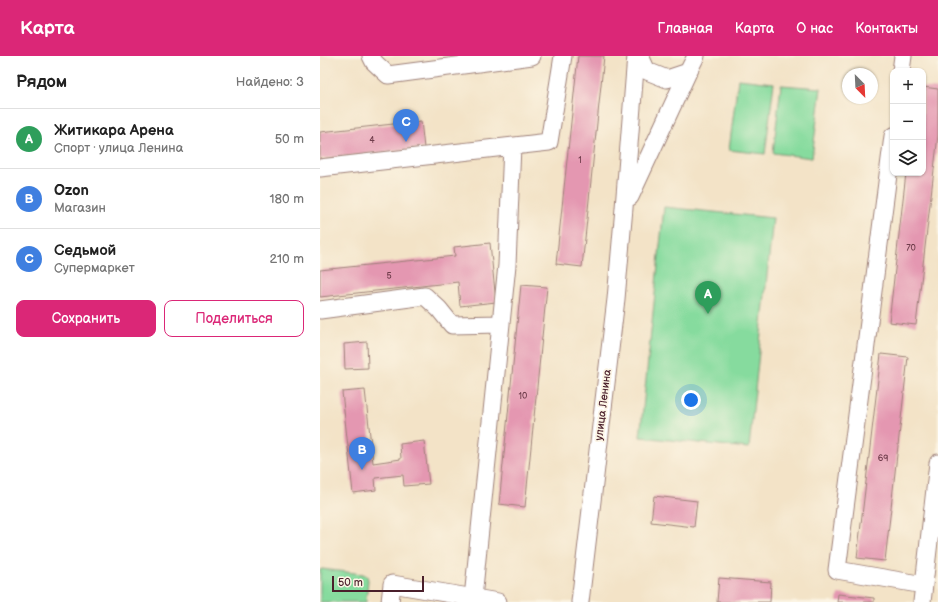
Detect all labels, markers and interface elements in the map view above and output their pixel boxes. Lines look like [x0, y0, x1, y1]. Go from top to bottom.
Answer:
text: Карта [20, 17, 74, 40]
text: Главная [658, 20, 713, 37]
text: Карта [735, 20, 774, 37]
text: О нас [796, 20, 833, 37]
text: Контакты [855, 20, 918, 37]
north arrow [842, 68, 878, 104]
map controls [890, 68, 926, 176]
button: + [890, 68, 926, 104]
text: Рядом [16, 72, 67, 92]
text: Найдено: 3 [236, 74, 304, 90]
button: − [890, 104, 926, 140]
pin: C [393, 109, 419, 142]
text: Житикара Арена [54, 121, 174, 140]
text: A [25, 131, 33, 147]
text: 50 m [275, 131, 304, 147]
house number: 4 [369, 135, 375, 146]
text: Спорт · улица Ленина [54, 140, 183, 156]
button: layers [890, 140, 926, 176]
house number: 1 [578, 155, 582, 166]
text: Ozon [54, 181, 89, 200]
text: B [24, 191, 34, 207]
text: 180 m [269, 191, 304, 207]
text: Магазин [54, 200, 106, 216]
text: Седьмой [54, 241, 116, 260]
house number: 70 [906, 243, 916, 254]
text: C [24, 251, 34, 267]
text: 210 m [270, 251, 304, 267]
text: Супермаркет [54, 260, 135, 276]
house number: 5 [386, 271, 392, 282]
pin: A [695, 281, 721, 314]
button: Сохранить [16, 300, 156, 337]
button: Поделиться [164, 300, 304, 337]
street label: улица Ленина [592, 368, 614, 441]
your location [681, 390, 701, 410]
house number: 10 [519, 391, 527, 402]
pin: B [349, 437, 375, 470]
house number: 69 [878, 453, 888, 464]
scale bar [332, 574, 424, 593]
text: 50 m [338, 576, 363, 589]

